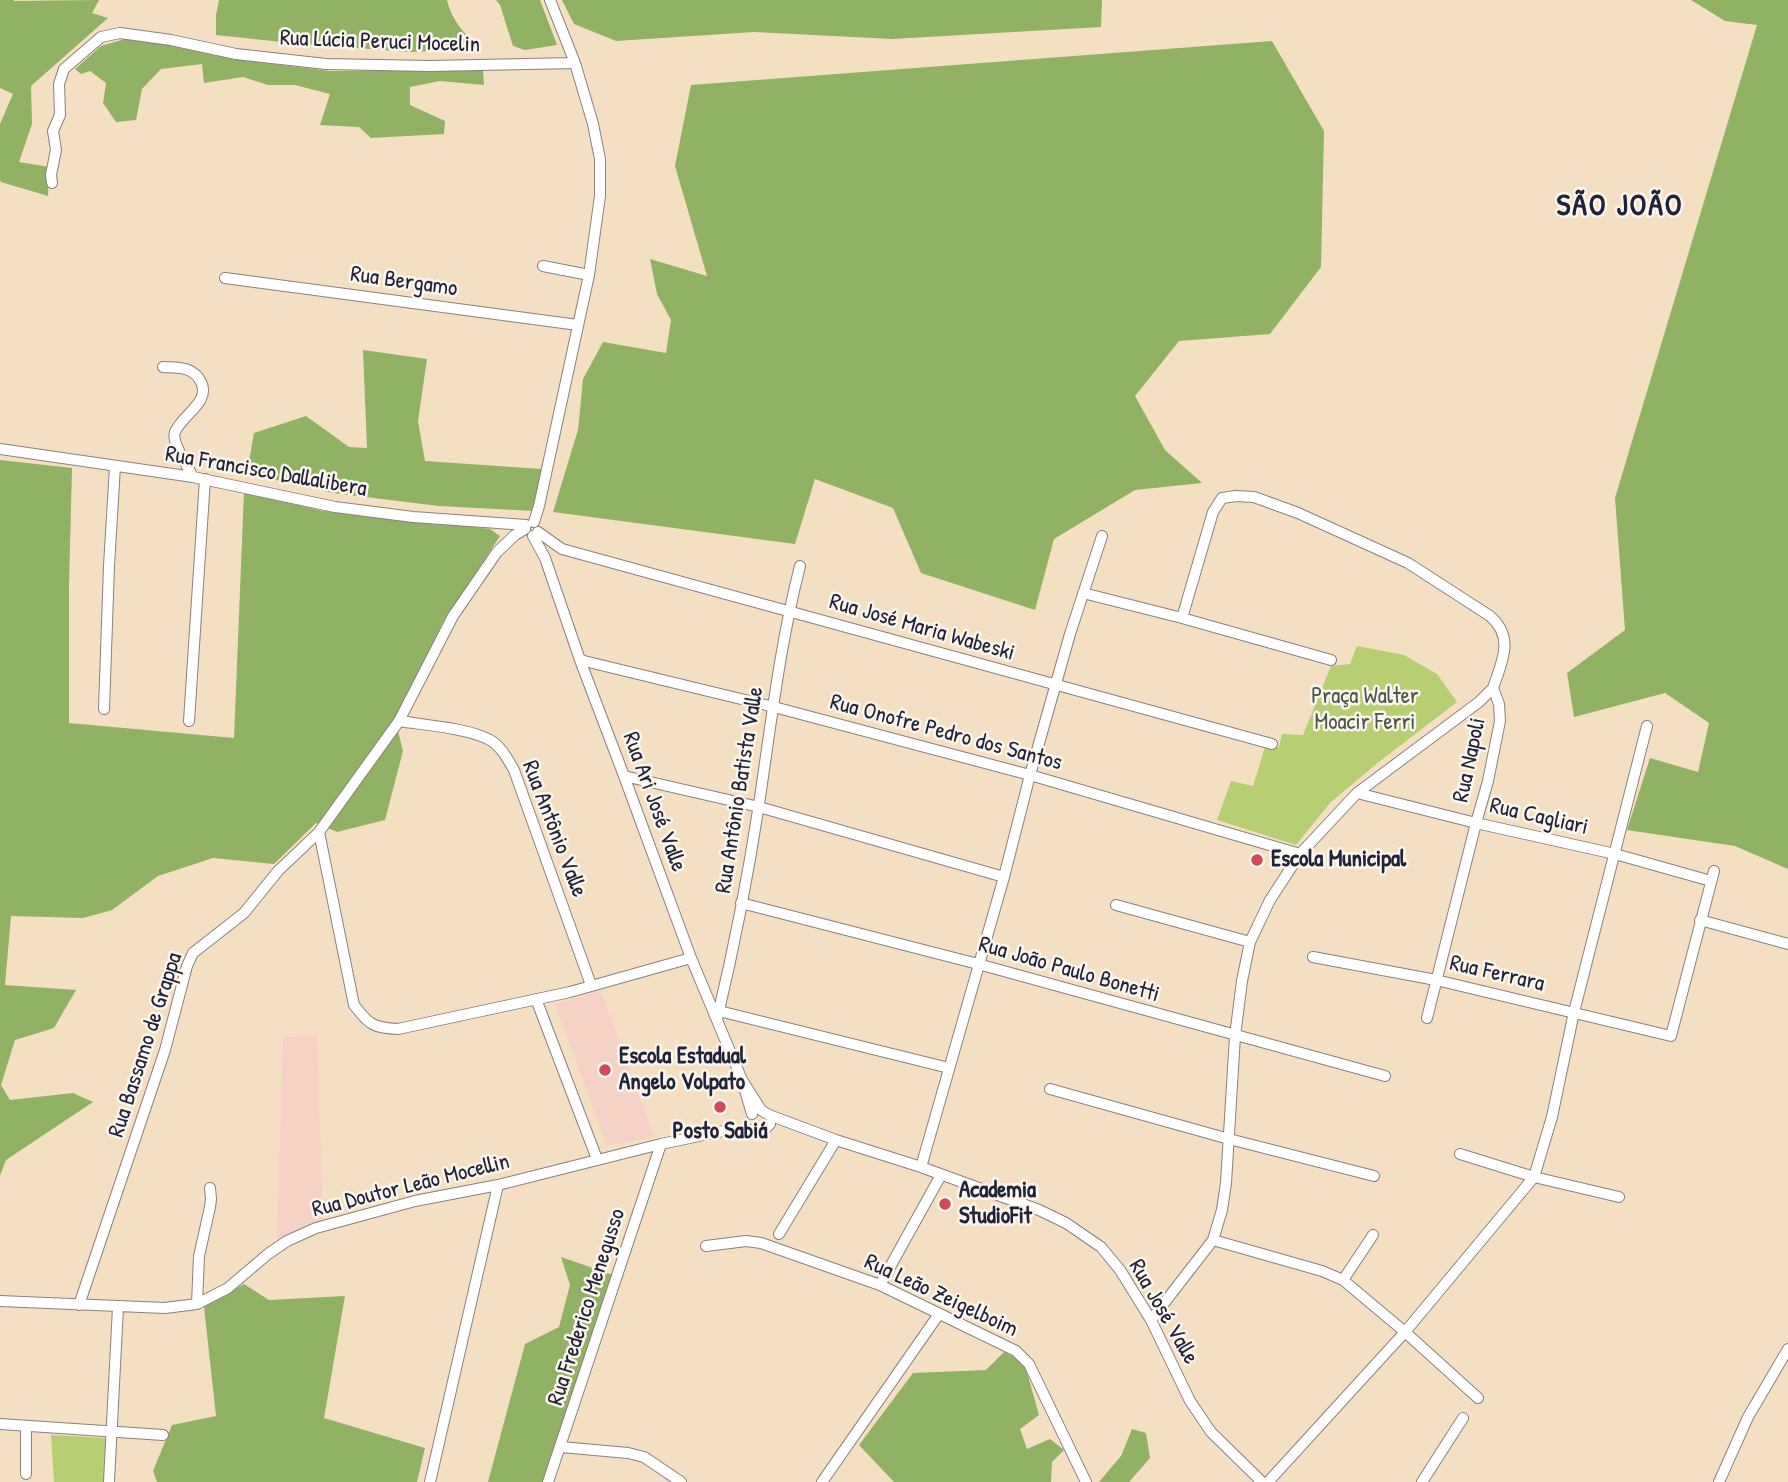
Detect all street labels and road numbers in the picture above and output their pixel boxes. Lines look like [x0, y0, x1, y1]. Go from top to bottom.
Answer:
street label: Rua Lúcia Peruci Mocelin [279, 25, 481, 59]
street label: Rua Bergamo [349, 261, 459, 303]
street label: Rua Francisco Dallalibera [163, 441, 369, 503]
street label: Rua José Maria Wabeski [826, 588, 1018, 668]
street label: Rua Antônio Batista Valle [710, 685, 770, 895]
street label: Rua Onofre Pedro dos Santos [827, 689, 1065, 777]
street label: Rua Napoli [1448, 715, 1492, 805]
street label: Rua Ari José Valle [616, 728, 692, 876]
street label: Rua Antônio Valle [515, 757, 593, 901]
street label: Rua Cagliari [1487, 792, 1591, 842]
street label: Rua João Paulo Bonetti [975, 931, 1163, 1009]
street label: Rua Bassamo de Grappa [103, 949, 189, 1141]
street label: Rua Ferrara [1447, 950, 1547, 998]
street label: Rua Doutor Leão Mocellin [309, 1148, 513, 1224]
street label: Rua Frederico Menegusso [542, 1205, 632, 1409]
street label: Rua Leão Zeigelboim [860, 1248, 1022, 1344]
street label: Rua José Valle [1122, 1255, 1204, 1369]

